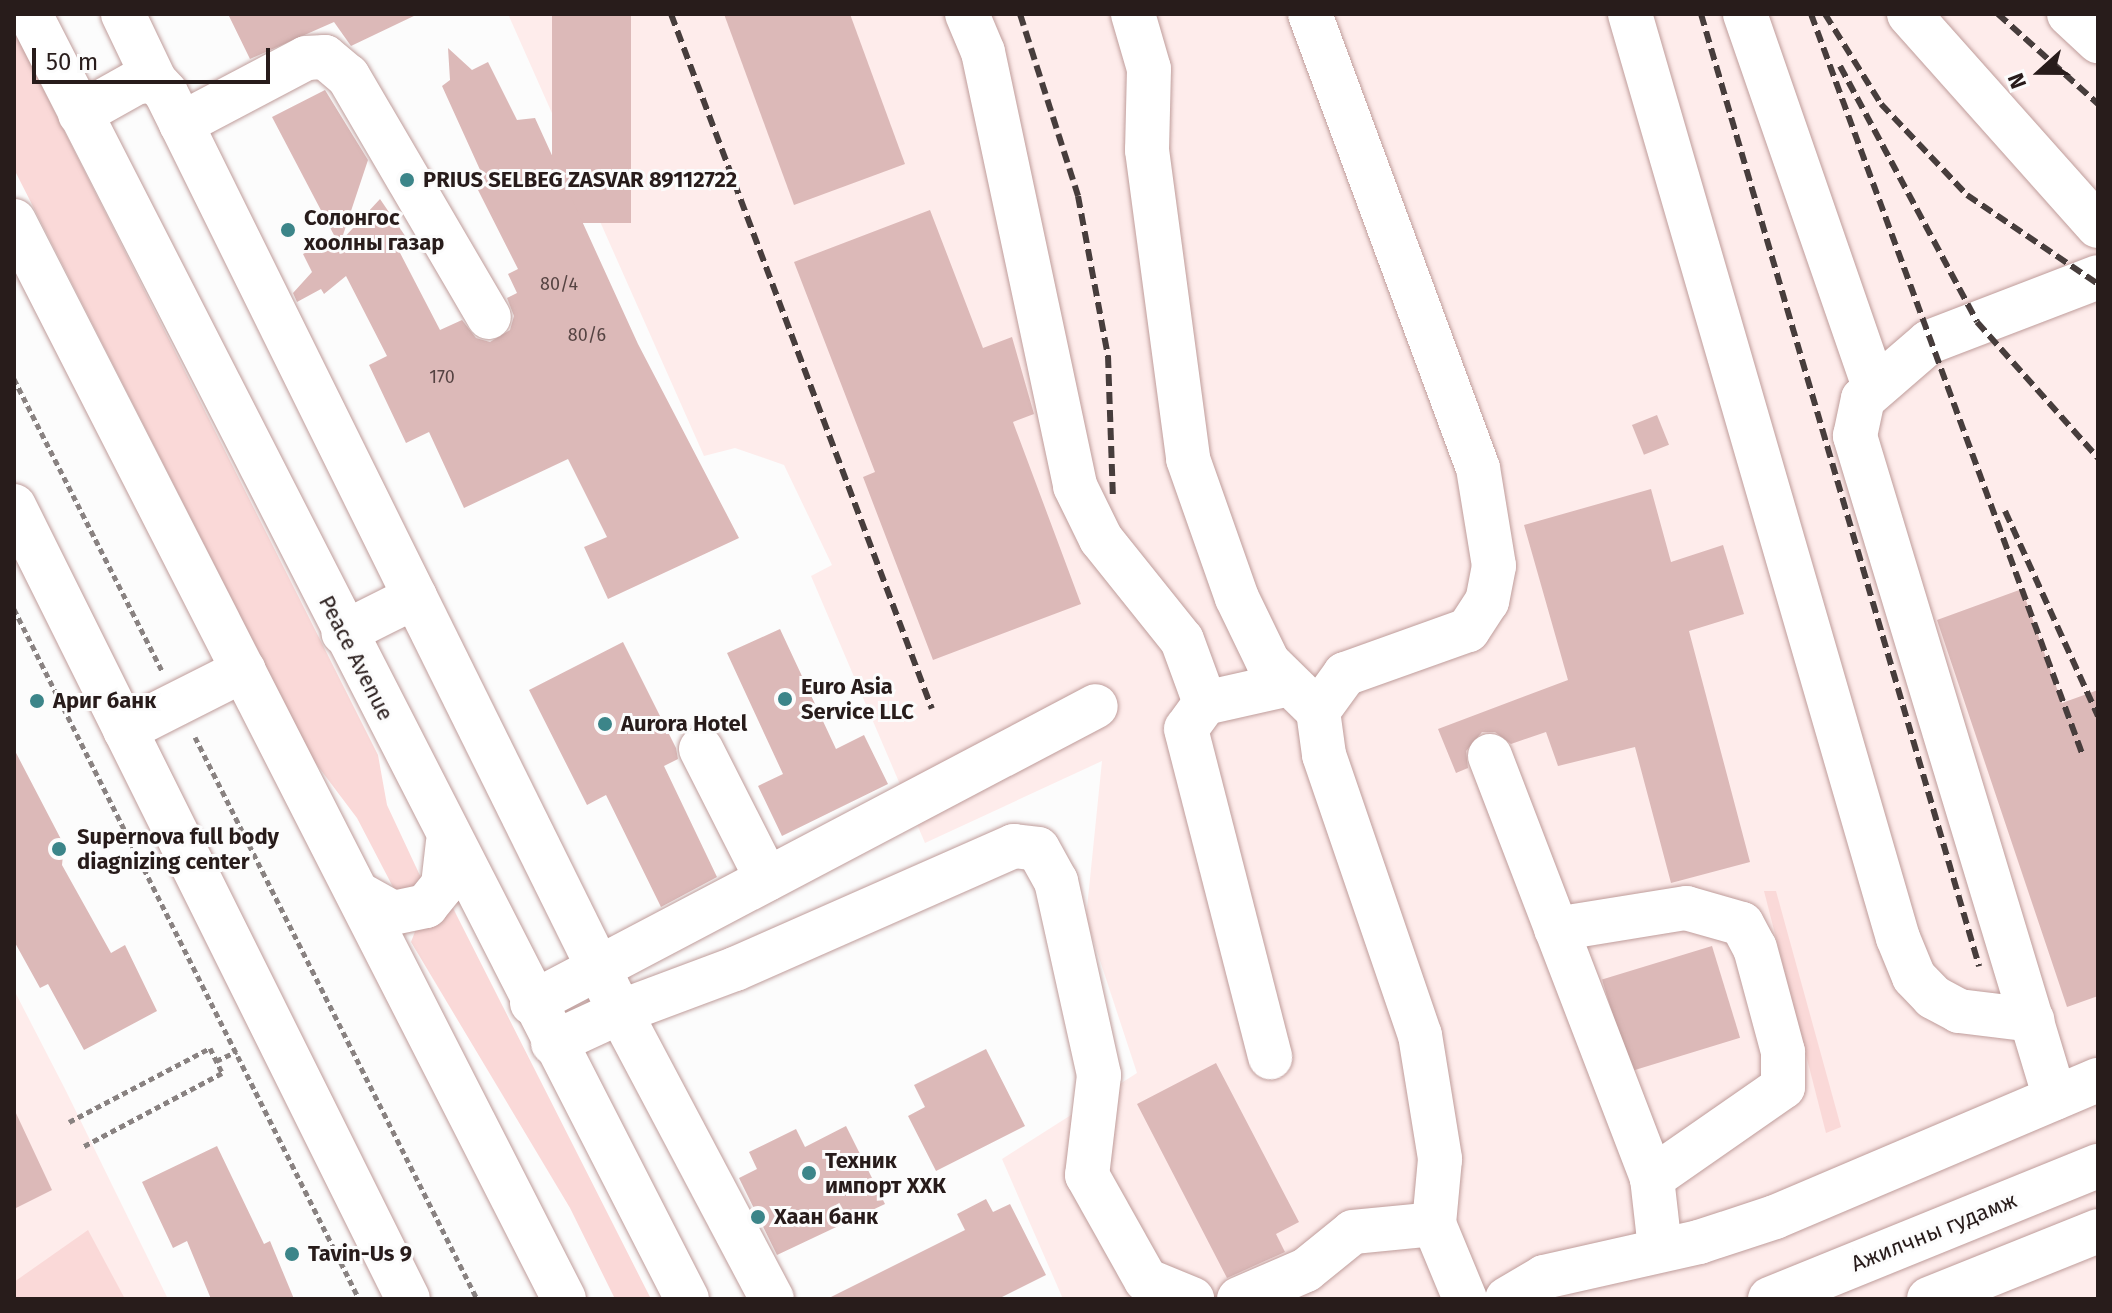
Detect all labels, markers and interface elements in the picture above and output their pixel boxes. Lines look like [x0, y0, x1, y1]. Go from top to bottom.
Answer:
scale bar [36, 32, 274, 82]
north arrow [2000, 32, 2080, 112]
text: 50 m [46, 48, 98, 76]
text: N [2002, 69, 2032, 92]
place label: PRIUS SELBEG ZASVAR 89112722 [423, 167, 737, 193]
marker: PRIUS SELBEG ZASVAR 89112722 [398, 171, 416, 189]
place label: Солонгос хоолны газар [304, 204, 444, 256]
marker: Солонгос хоолны газар [279, 221, 297, 239]
house number: 80/4 [540, 273, 578, 295]
house number: 80/6 [568, 324, 606, 346]
house number: 170 [429, 366, 455, 388]
street label: Peace Avenue [313, 591, 399, 725]
place label: Euro Asia Service LLC [801, 673, 914, 724]
place label: Ариг банк [53, 688, 156, 714]
marker: Euro Asia Service LLC [776, 690, 794, 708]
marker: Ариг банк [28, 692, 46, 710]
place label: Aurora Hotel [621, 711, 747, 737]
marker: Aurora Hotel [596, 715, 614, 733]
place label: Supernova full body diagnizing center [77, 823, 279, 874]
marker: Supernova full body diagnizing center [48, 838, 70, 860]
place label: Техник импорт ХХК [825, 1147, 946, 1198]
marker: Техник импорт ХХК [800, 1164, 818, 1182]
street label: Ажилчны гудамж [1847, 1187, 2021, 1277]
place label: Хаан банк [774, 1204, 878, 1230]
marker: Хаан банк [749, 1208, 767, 1226]
place label: Tavin-Us 9 [308, 1241, 412, 1267]
marker: Tavin-Us 9 [283, 1245, 301, 1263]

